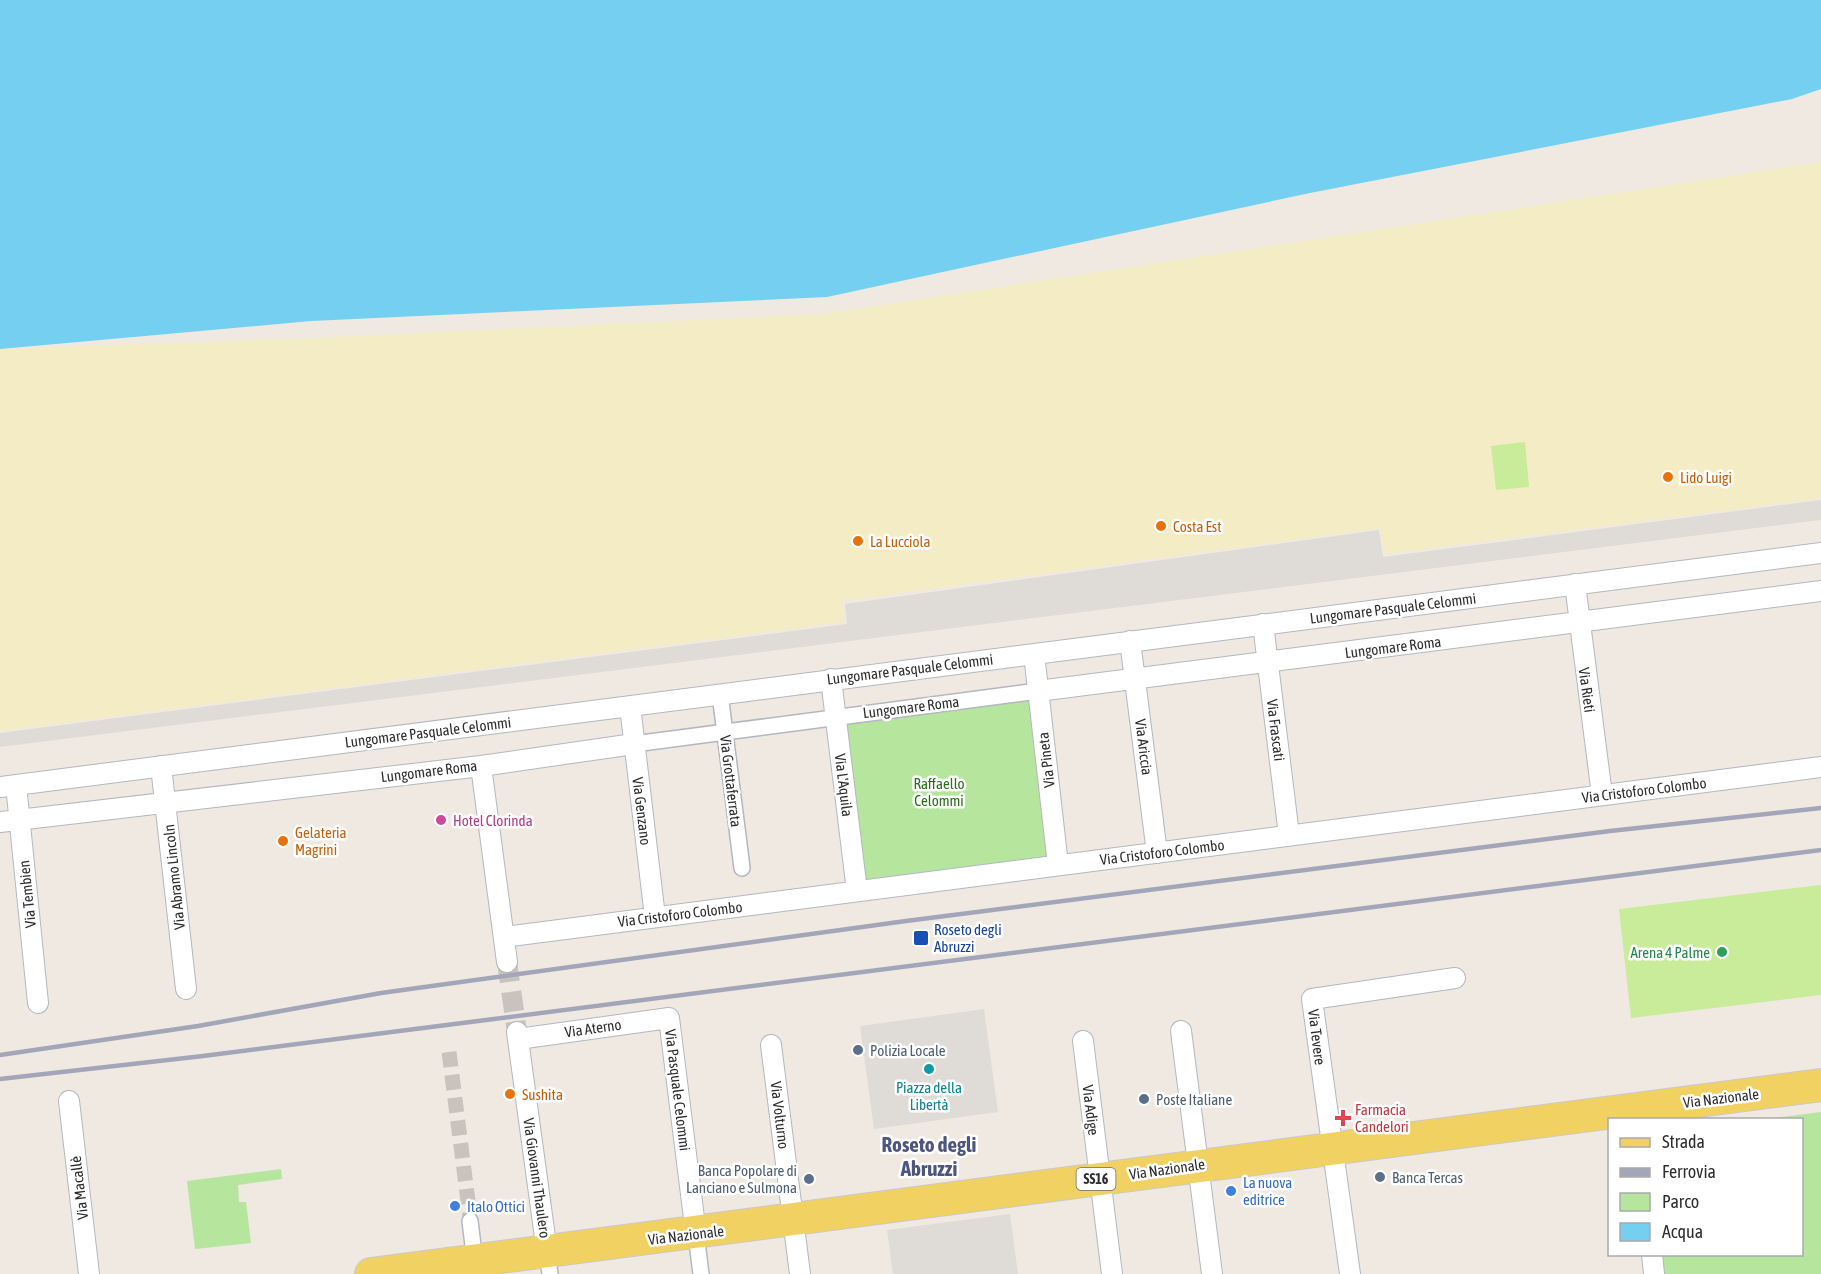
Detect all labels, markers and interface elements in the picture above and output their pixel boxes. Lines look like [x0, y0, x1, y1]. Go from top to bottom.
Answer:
place label: Lido Luigi [1680, 469, 1732, 486]
marker: Lido Luigi [1661, 470, 1675, 484]
place label: Costa Est [1173, 518, 1221, 535]
marker: Costa Est [1154, 519, 1168, 533]
place label: La Lucciola [870, 533, 930, 550]
marker: La Lucciola [851, 534, 865, 548]
street label: Lungomare Pasquale Celommi [1309, 589, 1477, 627]
street label: Lungomare Roma [1344, 633, 1442, 661]
street label: Lungomare Pasquale Celommi [826, 650, 994, 688]
street label: Via Rieti [1575, 666, 1599, 714]
street label: Lungomare Roma [862, 693, 960, 721]
street label: Via Frascati [1264, 698, 1288, 762]
street label: Lungomare Pasquale Celommi [344, 713, 512, 751]
street label: Via Ariccia [1132, 718, 1156, 776]
street label: Via Pineta [1034, 731, 1058, 789]
street label: Via Grottaferrata [717, 734, 745, 828]
street label: Via L'Aquila [832, 752, 856, 818]
street label: Lungomare Roma [380, 757, 478, 785]
street label: Via Cristoforo Colombo [1581, 774, 1707, 806]
park label: Raffaello Celommi [913, 775, 965, 809]
street label: Via Genzano [629, 776, 655, 846]
place label: Hotel Clorinda [453, 812, 533, 829]
marker: Hotel Clorinda [434, 813, 448, 827]
street label: Via Abramo Lincoln [160, 824, 188, 930]
place label: Gelateria Magrini [295, 824, 347, 858]
marker: Gelateria Magrini [276, 834, 290, 848]
street label: Via Cristoforo Colombo [1099, 836, 1225, 868]
street label: Via Tembien [15, 859, 39, 929]
street label: Via Cristoforo Colombo [617, 898, 743, 930]
place label: Roseto degli Abruzzi [934, 921, 1002, 955]
marker: Roseto degli Abruzzi [912, 929, 930, 947]
place label: Arena 4 Palme [1630, 944, 1710, 961]
marker: Arena 4 Palme [1715, 945, 1729, 959]
street label: Via Tevere [1305, 1008, 1329, 1066]
street label: Via Aterno [564, 1016, 622, 1040]
street label: Via Pasquale Celommi [662, 1028, 694, 1152]
place label: Polizia Locale [870, 1042, 946, 1059]
marker: Polizia Locale [851, 1043, 865, 1057]
marker: Piazza della Libertà [922, 1062, 936, 1076]
place label: Piazza della Libertà [896, 1079, 962, 1113]
street label: Via Volturno [767, 1080, 793, 1150]
street label: Via Adige [1079, 1084, 1103, 1136]
street label: Via Nazionale [1682, 1085, 1760, 1111]
place label: Sushita [522, 1086, 563, 1103]
marker: Sushita [503, 1087, 517, 1101]
place label: Poste Italiane [1156, 1091, 1232, 1108]
marker: Poste Italiane [1137, 1092, 1151, 1106]
place label: Farmacia Candelori [1355, 1101, 1409, 1135]
marker: Farmacia Candelori [1336, 1111, 1350, 1125]
street label: Via Giovanni Thaulero [520, 1117, 554, 1239]
legend [1608, 1118, 1803, 1256]
text: Strada [1662, 1131, 1705, 1152]
district label: Roseto degli Abruzzi [882, 1132, 976, 1180]
street label: Via Macallè [67, 1155, 91, 1221]
street label: Via Nazionale [1128, 1155, 1206, 1183]
text: Ferrovia [1662, 1161, 1716, 1182]
place label: Banca Popolare di Lanciano e Sulmona [686, 1162, 797, 1196]
road number: SS16 [1076, 1168, 1116, 1190]
place label: Banca Tercas [1392, 1169, 1463, 1186]
marker: Banca Tercas [1373, 1170, 1387, 1184]
marker: Banca Popolare di Lanciano e Sulmona [802, 1172, 816, 1186]
place label: La nuova editrice [1243, 1174, 1292, 1208]
marker: La nuova editrice [1224, 1184, 1238, 1198]
text: Parco [1662, 1191, 1699, 1212]
place label: Italo Ottici [467, 1198, 525, 1215]
marker: Italo Ottici [448, 1199, 462, 1213]
text: Acqua [1662, 1221, 1703, 1242]
street label: Via Nazionale [647, 1222, 725, 1248]

